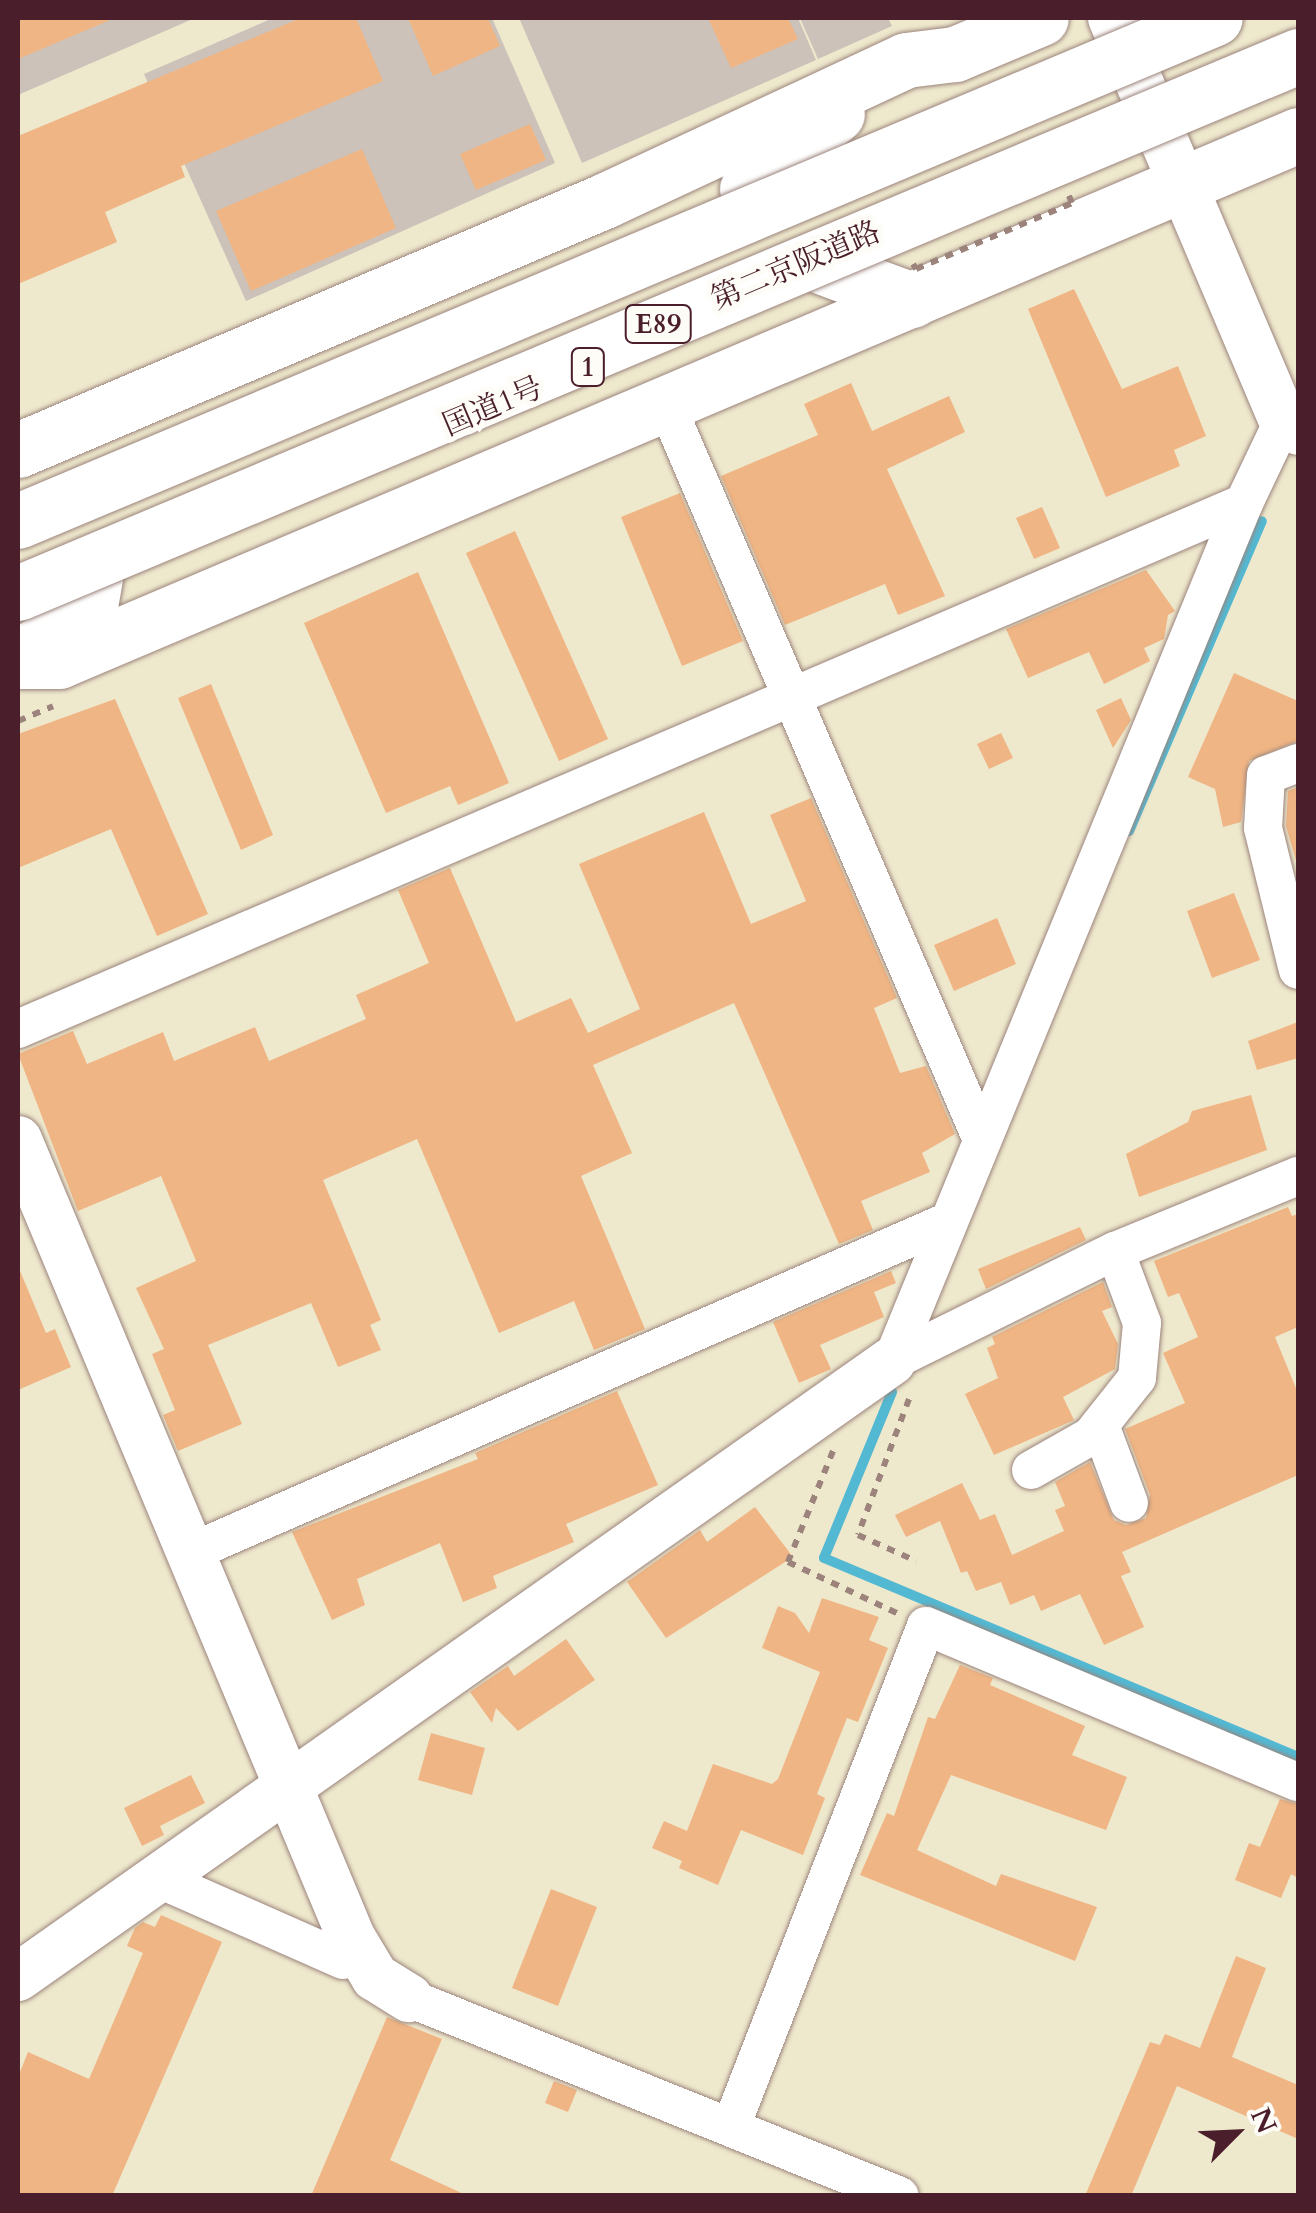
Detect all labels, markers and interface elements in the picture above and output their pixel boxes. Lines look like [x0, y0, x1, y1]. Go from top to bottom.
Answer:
street label: 第二京阪道路 [706, 214, 886, 318]
road number: E89 [623, 301, 693, 347]
road number: 1 [570, 344, 606, 390]
street label: 国道1号 [437, 370, 549, 444]
north arrow [1186, 2083, 1286, 2183]
text: N [1241, 2102, 1286, 2140]

